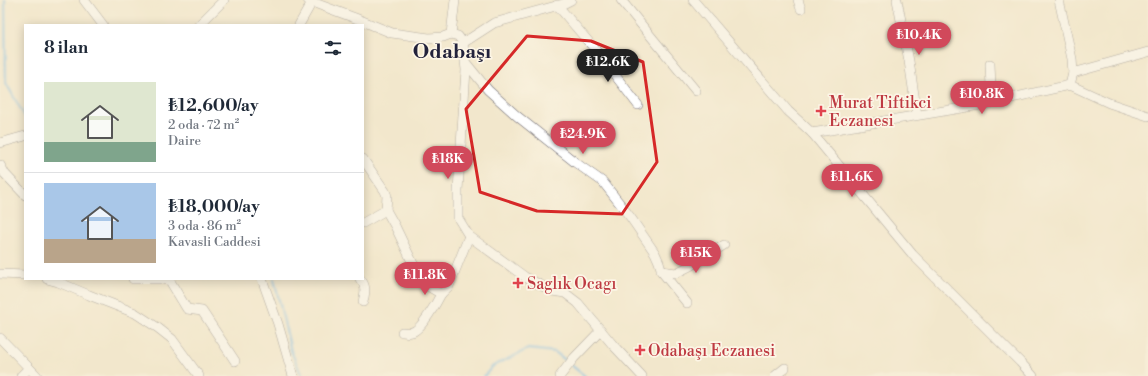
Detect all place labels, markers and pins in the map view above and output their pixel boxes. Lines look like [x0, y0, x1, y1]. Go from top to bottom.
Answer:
pin: ₺10.4K [886, 22, 952, 56]
pin: ₺12.6K [575, 49, 641, 83]
pin: ₺10.8K [949, 81, 1015, 115]
place label: Murat Tiftikci Eczanesi [829, 93, 932, 131]
marker: Murat Tiftikci Eczanesi [816, 106, 826, 116]
pin: ₺24.9K [550, 121, 616, 155]
pin: ₺18K [424, 146, 472, 180]
pin: ₺11.6K [819, 164, 885, 198]
pin: ₺15K [672, 240, 720, 274]
pin: ₺11.8K [392, 262, 458, 296]
place label: Saglık Ocagı [527, 274, 617, 294]
marker: Saglık Ocagı [512, 277, 524, 289]
place label: Odabaşı Eczanesi [648, 341, 775, 361]
marker: Odabaşı Eczanesi [635, 345, 645, 355]

